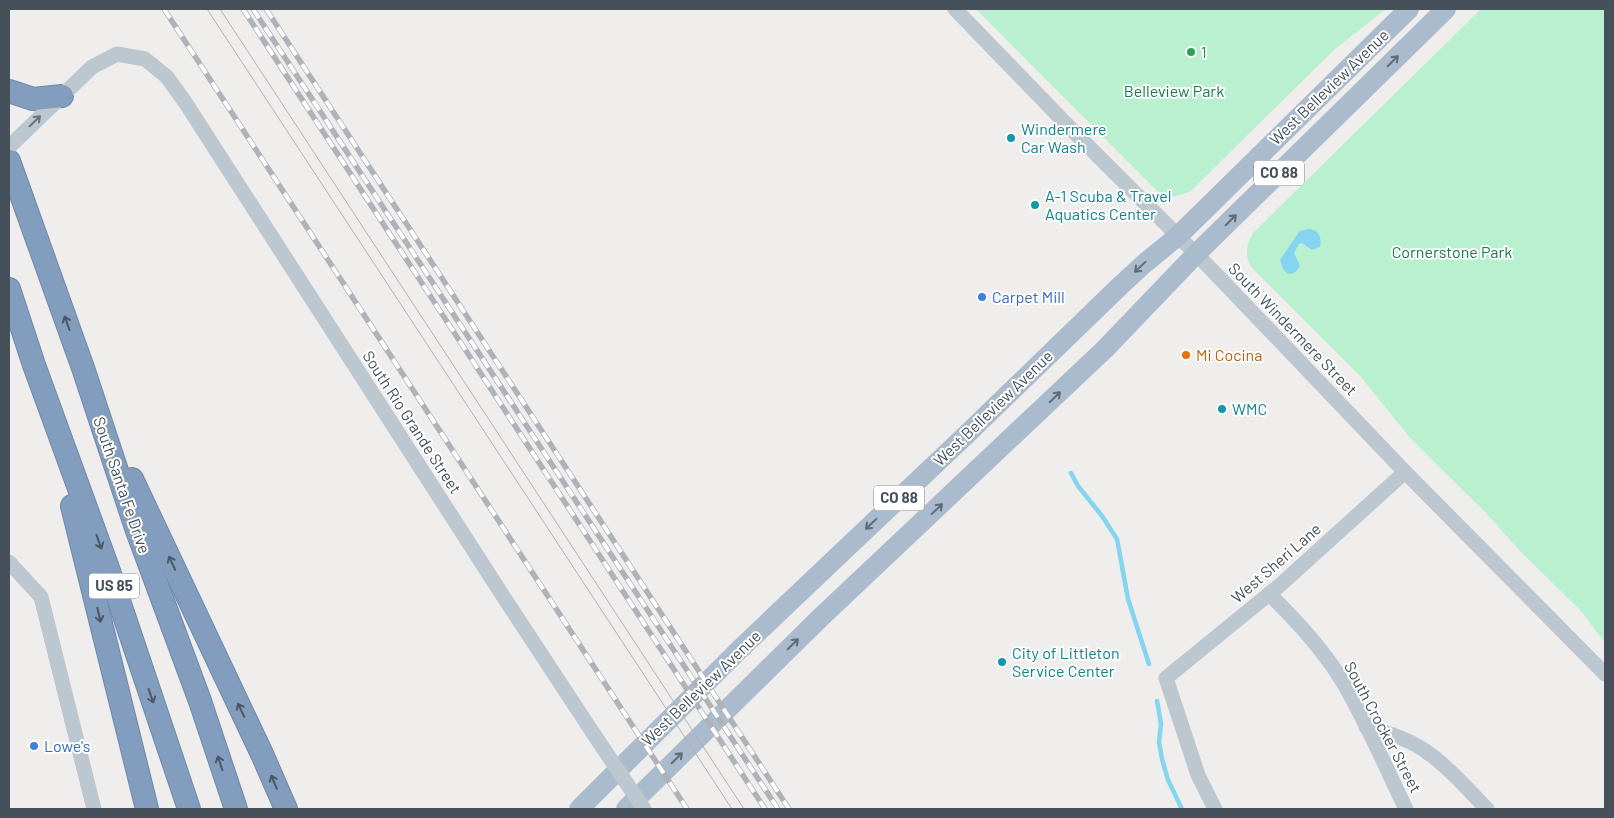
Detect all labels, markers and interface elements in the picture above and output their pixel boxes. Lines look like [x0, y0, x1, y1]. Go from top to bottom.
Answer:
street label: West Belleview Avenue [1265, 25, 1392, 148]
place label: 1 [1201, 42, 1207, 61]
marker: 1 [1185, 46, 1197, 58]
one-way arrow [1387, 55, 1400, 67]
park label: Belleview Park [1124, 81, 1224, 100]
one-way arrow [29, 115, 41, 128]
place label: Windermere Car Wash [1021, 119, 1107, 156]
marker: Windermere Car Wash [1005, 132, 1017, 144]
road number: CO 88 [1254, 160, 1304, 186]
place label: A-1 Scuba & Travel Aquatics Center [1045, 186, 1171, 223]
marker: A-1 Scuba & Travel Aquatics Center [1029, 199, 1041, 211]
one-way arrow [1225, 214, 1237, 226]
park label: Cornerstone Park [1392, 242, 1512, 261]
street label: South Windermere Street [1225, 258, 1362, 399]
one-way arrow [1134, 261, 1147, 273]
place label: Carpet Mill [992, 287, 1065, 306]
marker: Carpet Mill [976, 291, 988, 303]
one-way arrow [62, 315, 71, 331]
place label: Mi Cocina [1196, 345, 1262, 364]
street label: West Belleview Avenue [929, 346, 1056, 469]
street label: South Rio Grande Street [359, 347, 466, 497]
marker: Mi Cocina [1180, 349, 1192, 361]
one-way arrow [1049, 391, 1061, 403]
place label: WMC [1232, 399, 1267, 418]
marker: WMC [1216, 403, 1228, 415]
street label: South Santa Fe Drive [90, 414, 155, 556]
road number: CO 88 [874, 486, 924, 510]
one-way arrow [931, 503, 943, 515]
one-way arrow [865, 518, 877, 530]
street label: West Sheri Lane [1227, 519, 1324, 607]
one-way arrow [95, 534, 104, 550]
one-way arrow [166, 556, 176, 571]
road number: US 85 [89, 574, 139, 598]
one-way arrow [95, 607, 104, 623]
street label: West Belleview Avenue [637, 626, 764, 749]
one-way arrow [787, 638, 799, 650]
place label: City of Littleton Service Center [1012, 643, 1120, 680]
marker: City of Littleton Service Center [996, 656, 1008, 668]
street label: South Crocker Street [1341, 658, 1426, 796]
one-way arrow [147, 688, 156, 704]
one-way arrow [236, 703, 246, 718]
place label: Lowe's [44, 736, 90, 755]
marker: Lowe's [28, 740, 40, 752]
one-way arrow [671, 752, 683, 764]
one-way arrow [215, 755, 225, 771]
one-way arrow [268, 775, 278, 790]

